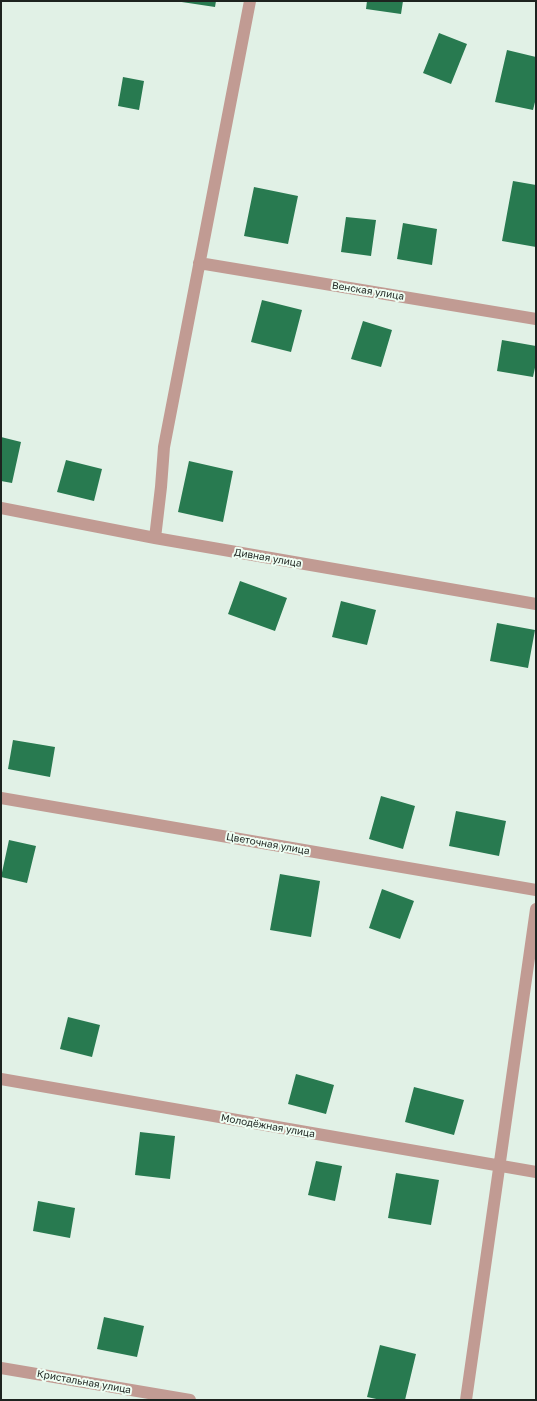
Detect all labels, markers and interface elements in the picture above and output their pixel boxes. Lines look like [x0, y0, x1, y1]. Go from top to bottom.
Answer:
street label: Венская улица [331, 279, 405, 303]
street label: Дивная улица [233, 546, 303, 570]
street label: Цветочная улица [225, 831, 311, 857]
street label: Молодёжная улица [220, 1112, 316, 1140]
street label: Кристальная улица [36, 1368, 132, 1396]

